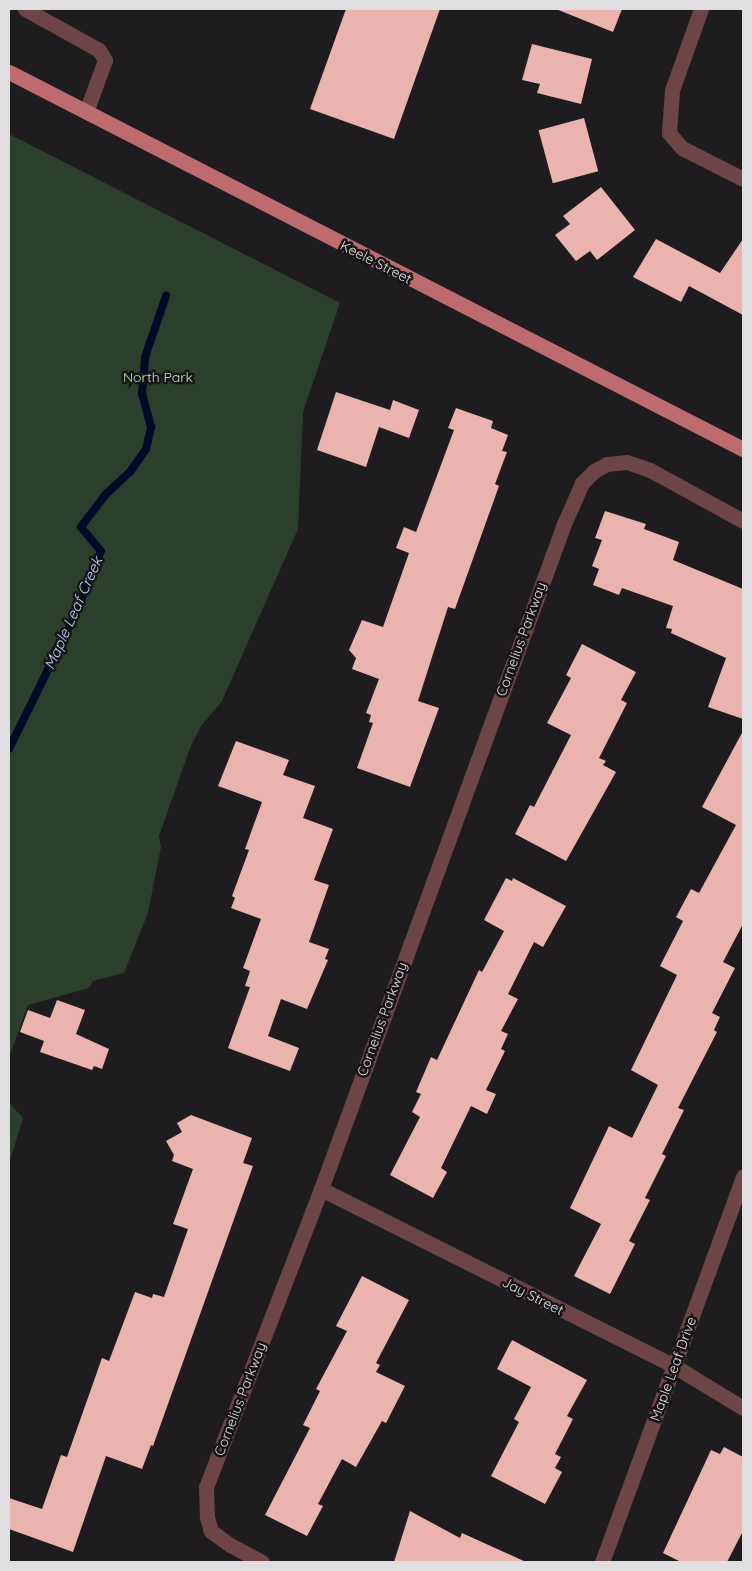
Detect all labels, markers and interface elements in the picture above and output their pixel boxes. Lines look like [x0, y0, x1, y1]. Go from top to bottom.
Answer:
street label: Keele Street [337, 237, 415, 287]
park label: North Park [123, 369, 193, 385]
water label: Maple Leaf Creek [40, 554, 106, 672]
street label: Cornelius Parkway [493, 580, 549, 698]
street label: Cornelius Parkway [354, 960, 410, 1078]
street label: Jay Street [500, 1273, 566, 1319]
street label: Maple Leaf Drive [646, 1315, 700, 1423]
street label: Cornelius Parkway [211, 1340, 269, 1458]

